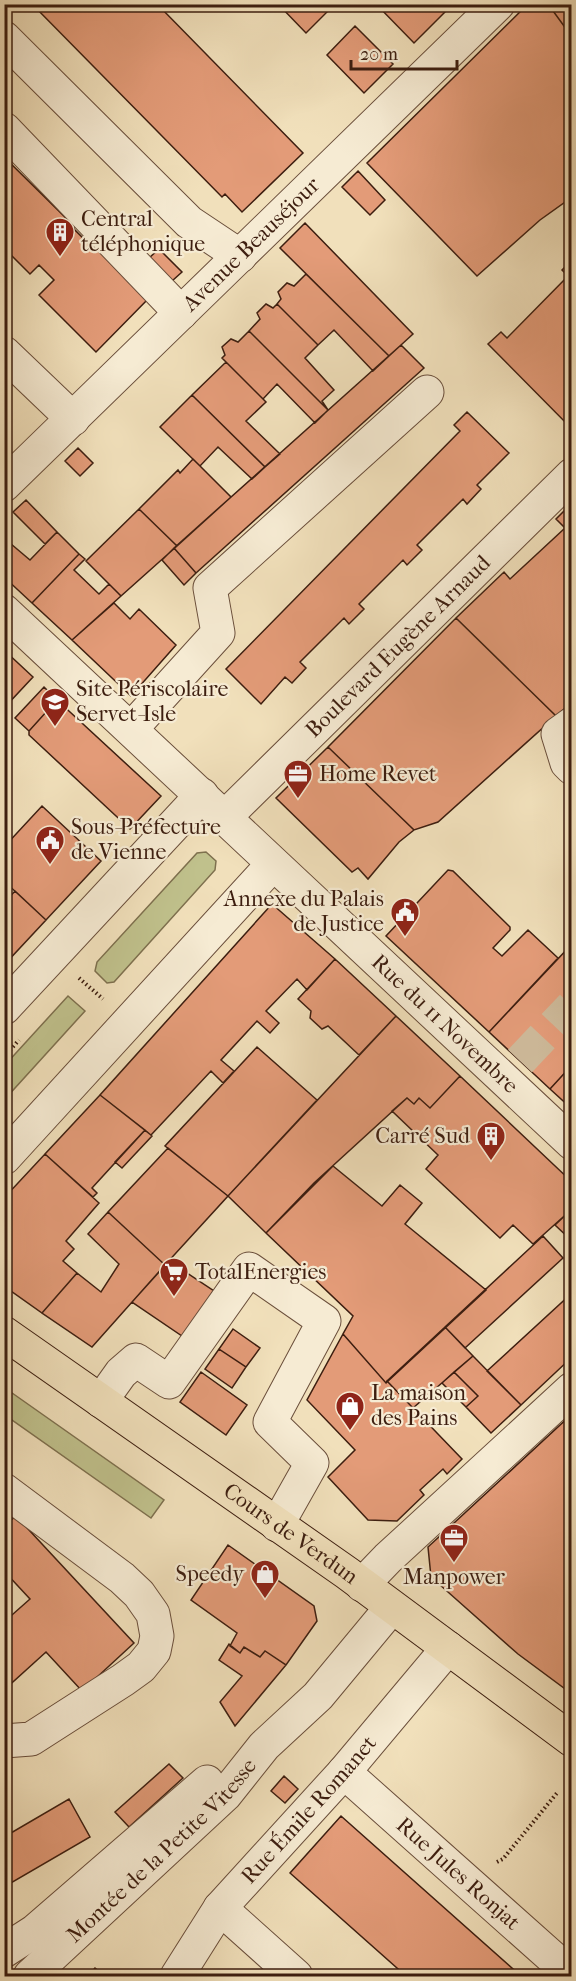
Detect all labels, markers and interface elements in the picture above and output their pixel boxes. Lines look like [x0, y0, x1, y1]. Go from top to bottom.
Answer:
scale bar [351, 33, 458, 71]
text: 20 m [360, 44, 398, 65]
street label: Avenue Beauséjour [177, 171, 326, 317]
place label: Central téléphonique [81, 206, 205, 257]
building icon: Central téléphonique [44, 216, 76, 258]
street label: Boulevard Eugène Arnaud [300, 549, 497, 743]
place label: Site Périscolaire Servet-Isle [76, 676, 228, 727]
school or university icon: Site Périscolaire Servet-Isle [39, 686, 71, 728]
office icon: Home Revet [282, 758, 314, 800]
place label: Home Revet [319, 761, 437, 787]
place label: Sous-Préfecture de Vienne [71, 814, 221, 865]
public building icon: Sous-Préfecture de Vienne [34, 824, 66, 866]
place label: Annexe du Palais de Justice [223, 886, 384, 937]
public building icon: Annexe du Palais de Justice [389, 896, 421, 938]
street label: Rue du 11 Novembre [366, 949, 524, 1099]
building icon: Carré Sud [475, 1120, 507, 1162]
place label: Carré Sud [375, 1123, 471, 1149]
supermarket icon: TotalEnergies [158, 1256, 190, 1298]
place label: TotalEnergies [195, 1259, 326, 1285]
place label: La maison des Pains [371, 1380, 466, 1431]
shop icon: La maison des Pains [334, 1390, 366, 1432]
street label: Cours de Verdun [218, 1478, 363, 1590]
office icon: Manpower [438, 1522, 470, 1564]
shop icon: Speedy [249, 1558, 281, 1600]
place label: Speedy [176, 1561, 245, 1587]
place label: Manpower [403, 1564, 506, 1590]
street label: Rue Émile Romanet [236, 1730, 382, 1889]
street label: Montée de la Petite Vitesse [61, 1753, 262, 1948]
street label: Rue Jules Ronjat [391, 1812, 526, 1936]

